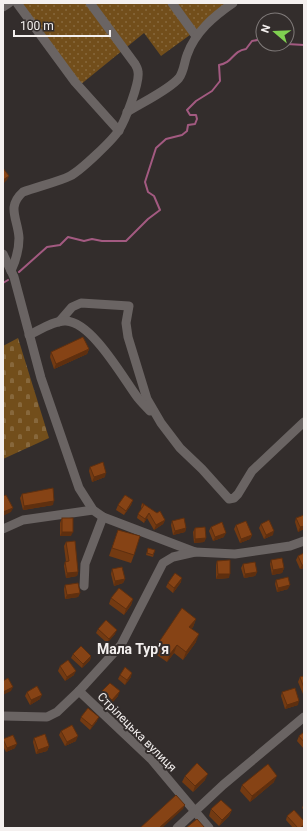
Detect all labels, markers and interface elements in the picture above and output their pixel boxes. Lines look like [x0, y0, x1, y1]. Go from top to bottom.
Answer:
scale bar [14, 12, 110, 38]
north arrow [255, 12, 295, 52]
text: 100 m [20, 19, 54, 33]
text: N [259, 23, 274, 35]
district label: Мала Тур’я [97, 641, 169, 657]
street label: Стрілецька вулиця [95, 690, 179, 774]

